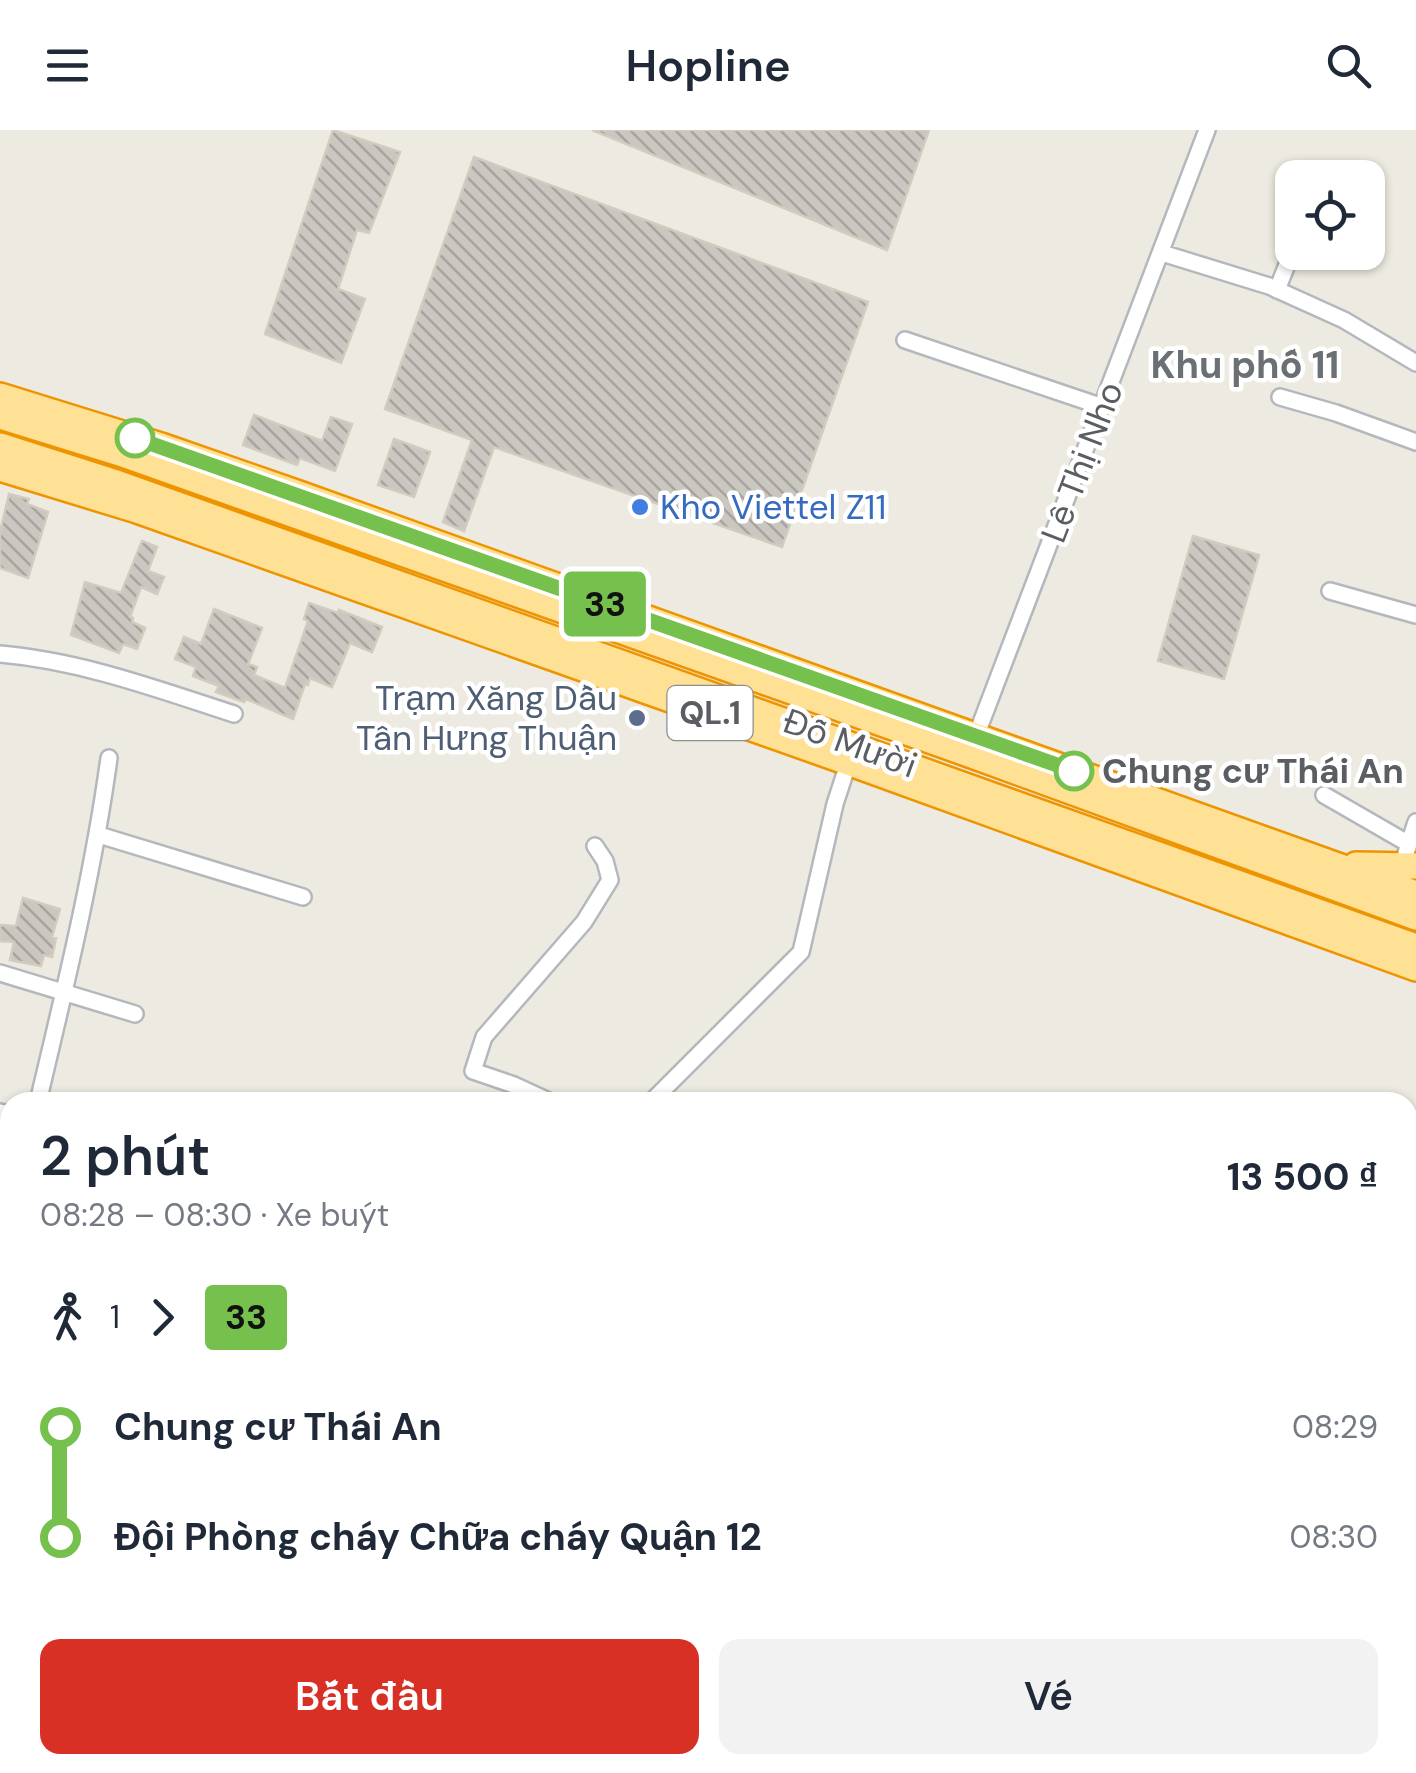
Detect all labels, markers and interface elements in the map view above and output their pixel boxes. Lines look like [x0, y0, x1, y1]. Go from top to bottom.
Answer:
text: Hopline [625, 36, 791, 95]
icon: menu [40, 38, 95, 93]
icon: search [1321, 38, 1376, 93]
map controls [1275, 160, 1385, 270]
button: locate [1275, 160, 1385, 270]
district label: Khu phố 11 [1151, 340, 1339, 390]
street label: Lê Thị Nho [1030, 375, 1134, 549]
unlabelled marker [116, 419, 154, 457]
place label: Kho Viettel Z11 [660, 484, 886, 530]
marker: Kho Viettel Z11 [629, 496, 651, 518]
line badge: 33 [560, 572, 650, 636]
text: 33 [584, 581, 626, 627]
place label: Trạm Xăng Dầu Tân Hưng Thuận [356, 675, 617, 761]
road number: QL.1 [668, 686, 752, 740]
street label: Đỗ Mười [777, 698, 923, 788]
marker: Trạm Xăng Dầu Tân Hưng Thuận [626, 707, 648, 729]
place label: Chung cư Thái An [1102, 748, 1404, 794]
marker: Chung cư Thái An [1055, 752, 1093, 790]
text: 2 phút [40, 1120, 210, 1192]
text: 13 500 ₫ [1227, 1152, 1378, 1202]
text: 08:28 – 08:30 · Xe buýt [40, 1194, 389, 1236]
icon: walk [40, 1290, 95, 1345]
icon: forward [135, 1290, 190, 1345]
text: 33 [225, 1294, 267, 1340]
text: 1 [110, 1296, 120, 1338]
text: Chung cư Thái An [114, 1402, 442, 1452]
text: 08:29 [1292, 1406, 1378, 1448]
text: Đội Phòng cháy Chữa cháy Quận 12 [114, 1512, 762, 1562]
text: 08:30 [1289, 1516, 1378, 1558]
button: Bắt đầu [40, 1639, 699, 1754]
button: Vé [719, 1639, 1378, 1754]

